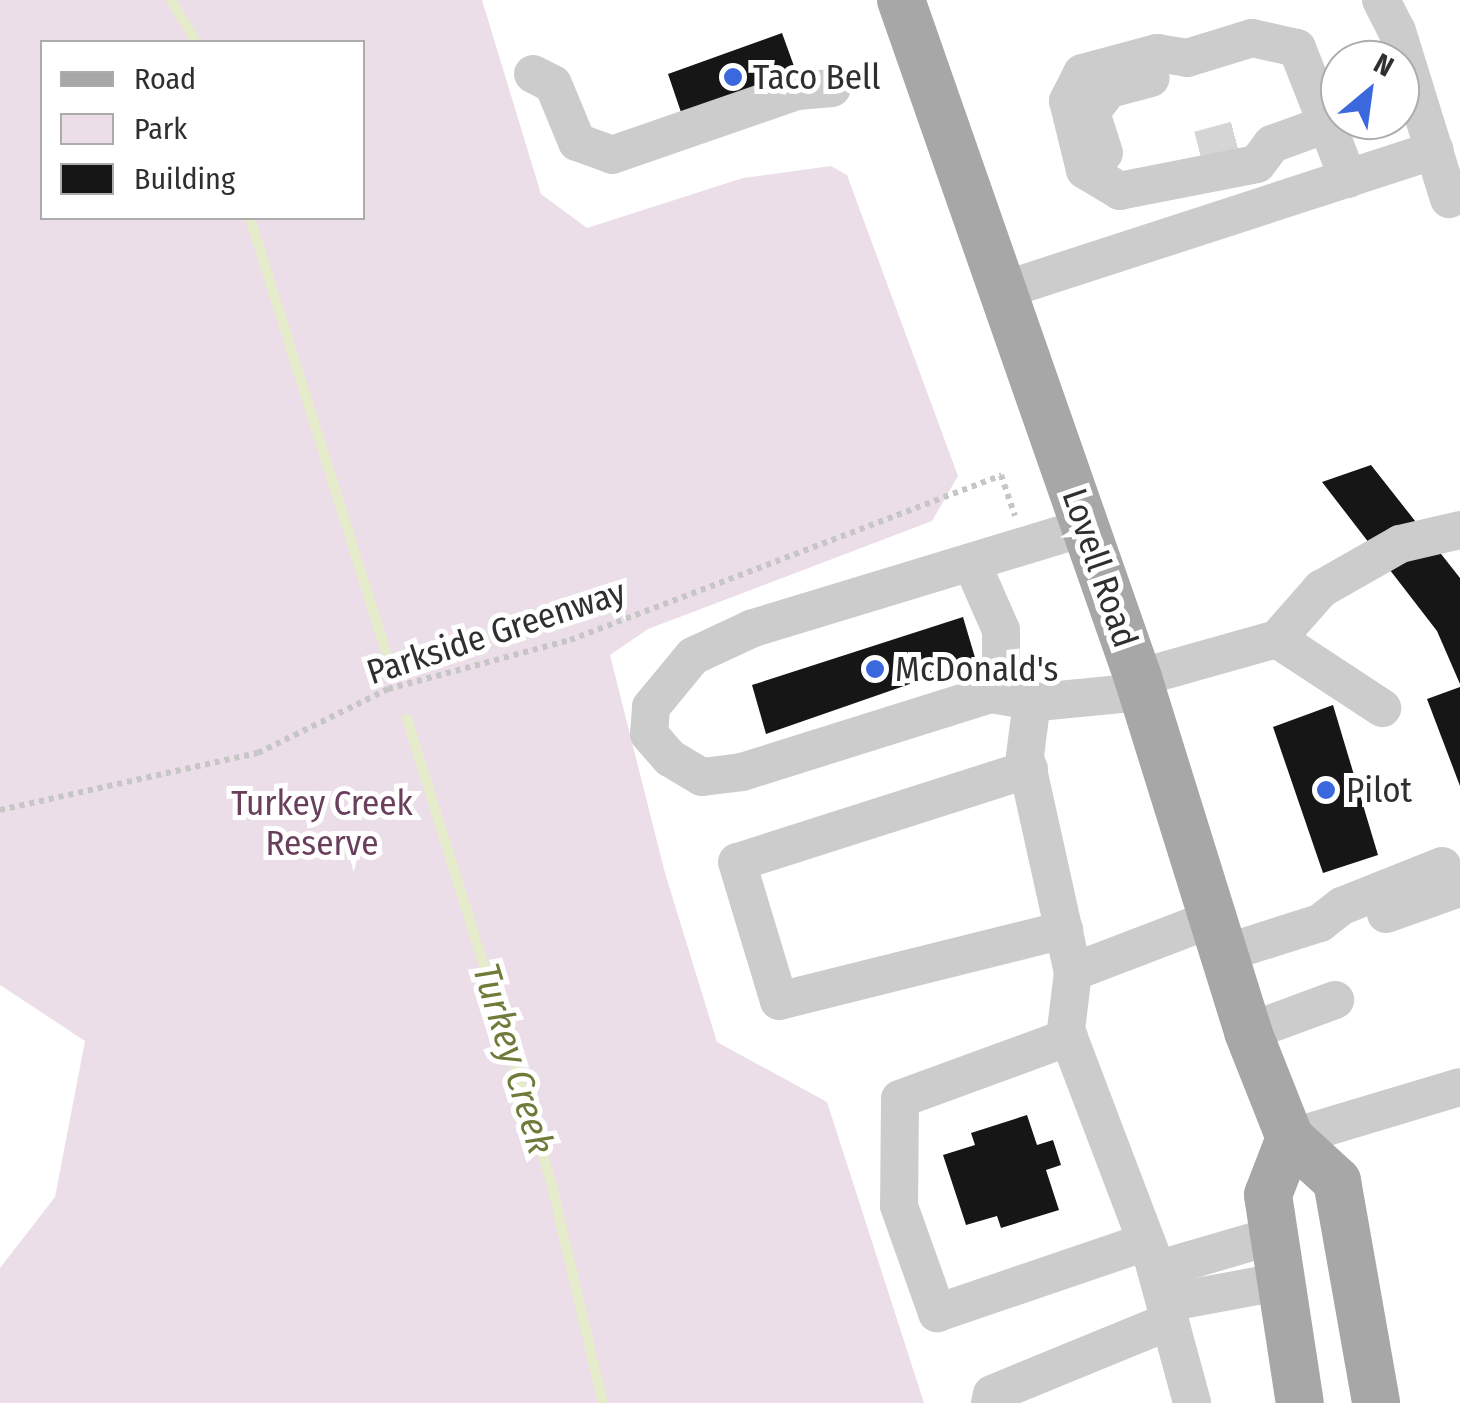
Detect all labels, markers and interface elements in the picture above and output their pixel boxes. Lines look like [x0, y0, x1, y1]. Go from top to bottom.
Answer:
legend [40, 40, 365, 220]
north arrow [1320, 40, 1420, 140]
text: N [1368, 47, 1399, 84]
place label: Taco Bell [753, 56, 880, 98]
text: Road [134, 61, 196, 97]
marker: Taco Bell [722, 66, 744, 88]
text: Park [134, 111, 187, 147]
text: Building [134, 161, 235, 197]
street label: Lovell Road [1053, 483, 1147, 653]
street label: Parkside Greenway [362, 570, 630, 694]
place label: McDonald's [895, 648, 1058, 690]
marker: McDonald's [864, 658, 886, 680]
place label: Pilot [1346, 769, 1412, 811]
marker: Pilot [1315, 779, 1337, 801]
park label: Turkey Creek Reserve [231, 782, 413, 864]
water label: Turkey Creek [462, 958, 564, 1160]

